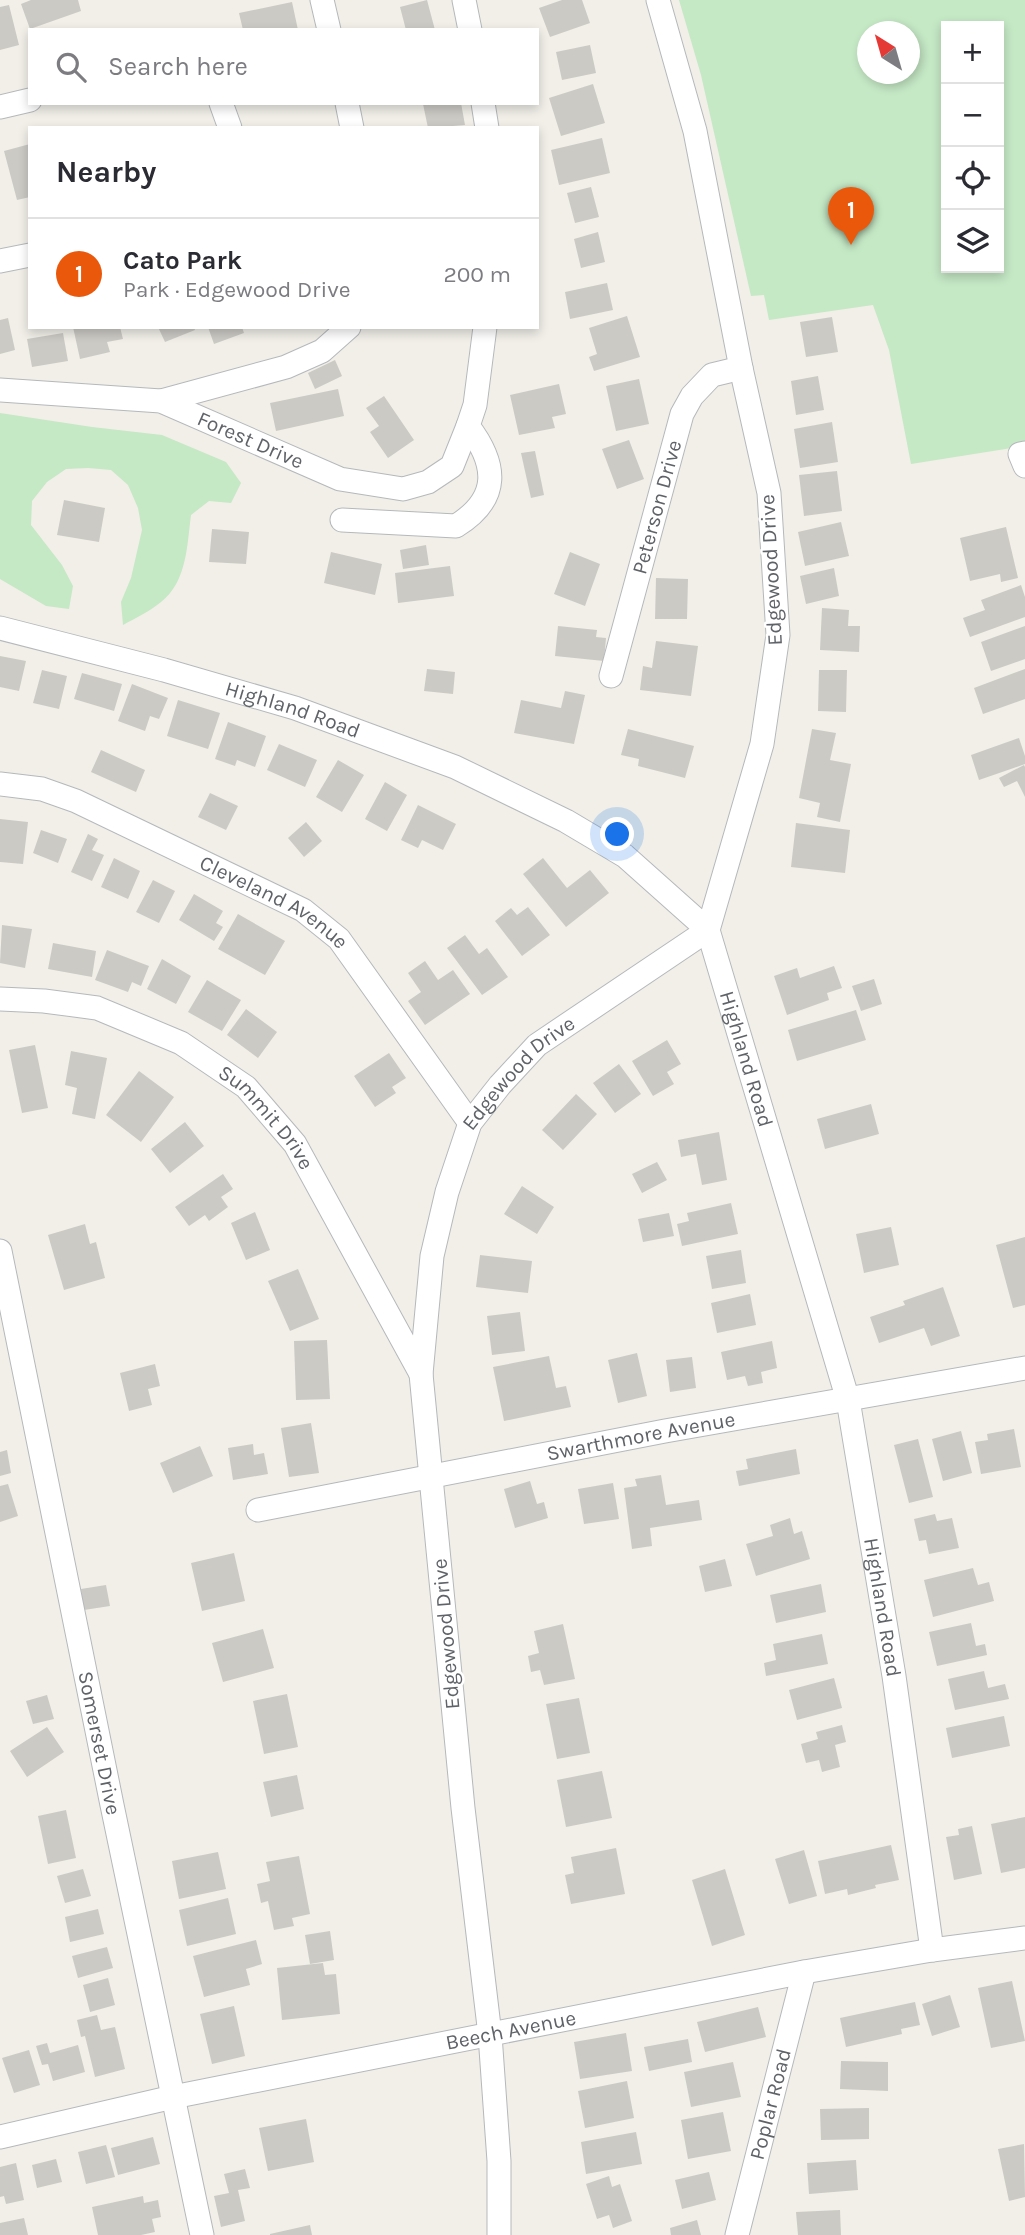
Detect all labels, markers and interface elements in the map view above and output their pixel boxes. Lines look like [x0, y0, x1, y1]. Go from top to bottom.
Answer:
north arrow [857, 21, 920, 84]
map controls [941, 21, 1004, 273]
button: + [941, 21, 1004, 84]
search box [28, 28, 539, 105]
icon: search [52, 48, 90, 86]
text: Search here [108, 51, 248, 82]
button: − [941, 84, 1004, 147]
button: locate [941, 147, 1004, 210]
text: Nearby [56, 154, 156, 190]
pin: 1 [828, 187, 874, 245]
button: layers [941, 210, 1004, 273]
text: Cato Park [123, 245, 242, 276]
text: 1 [75, 261, 83, 288]
text: 200 m [443, 261, 511, 288]
text: Park · Edgewood Drive [123, 276, 351, 303]
street label: Forest Drive [194, 406, 307, 474]
street label: Peterson Drive [627, 437, 686, 577]
street label: Edgewood Drive [755, 494, 787, 646]
street label: Highland Road [222, 676, 364, 743]
your location [600, 817, 634, 851]
street label: Cleveland Avenue [196, 850, 354, 953]
street label: Highland Road [715, 988, 778, 1130]
street label: Edgewood Drive [457, 1011, 579, 1135]
street label: Summit Drive [214, 1060, 319, 1174]
street label: Swarthmore Avenue [545, 1407, 737, 1466]
street label: Highland Road [859, 1536, 906, 1679]
street label: Edgewood Drive [427, 1557, 465, 1711]
street label: Somerset Drive [73, 1669, 126, 1817]
street label: Beech Avenue [444, 2005, 578, 2055]
street label: Poplar Road [745, 2046, 796, 2162]

